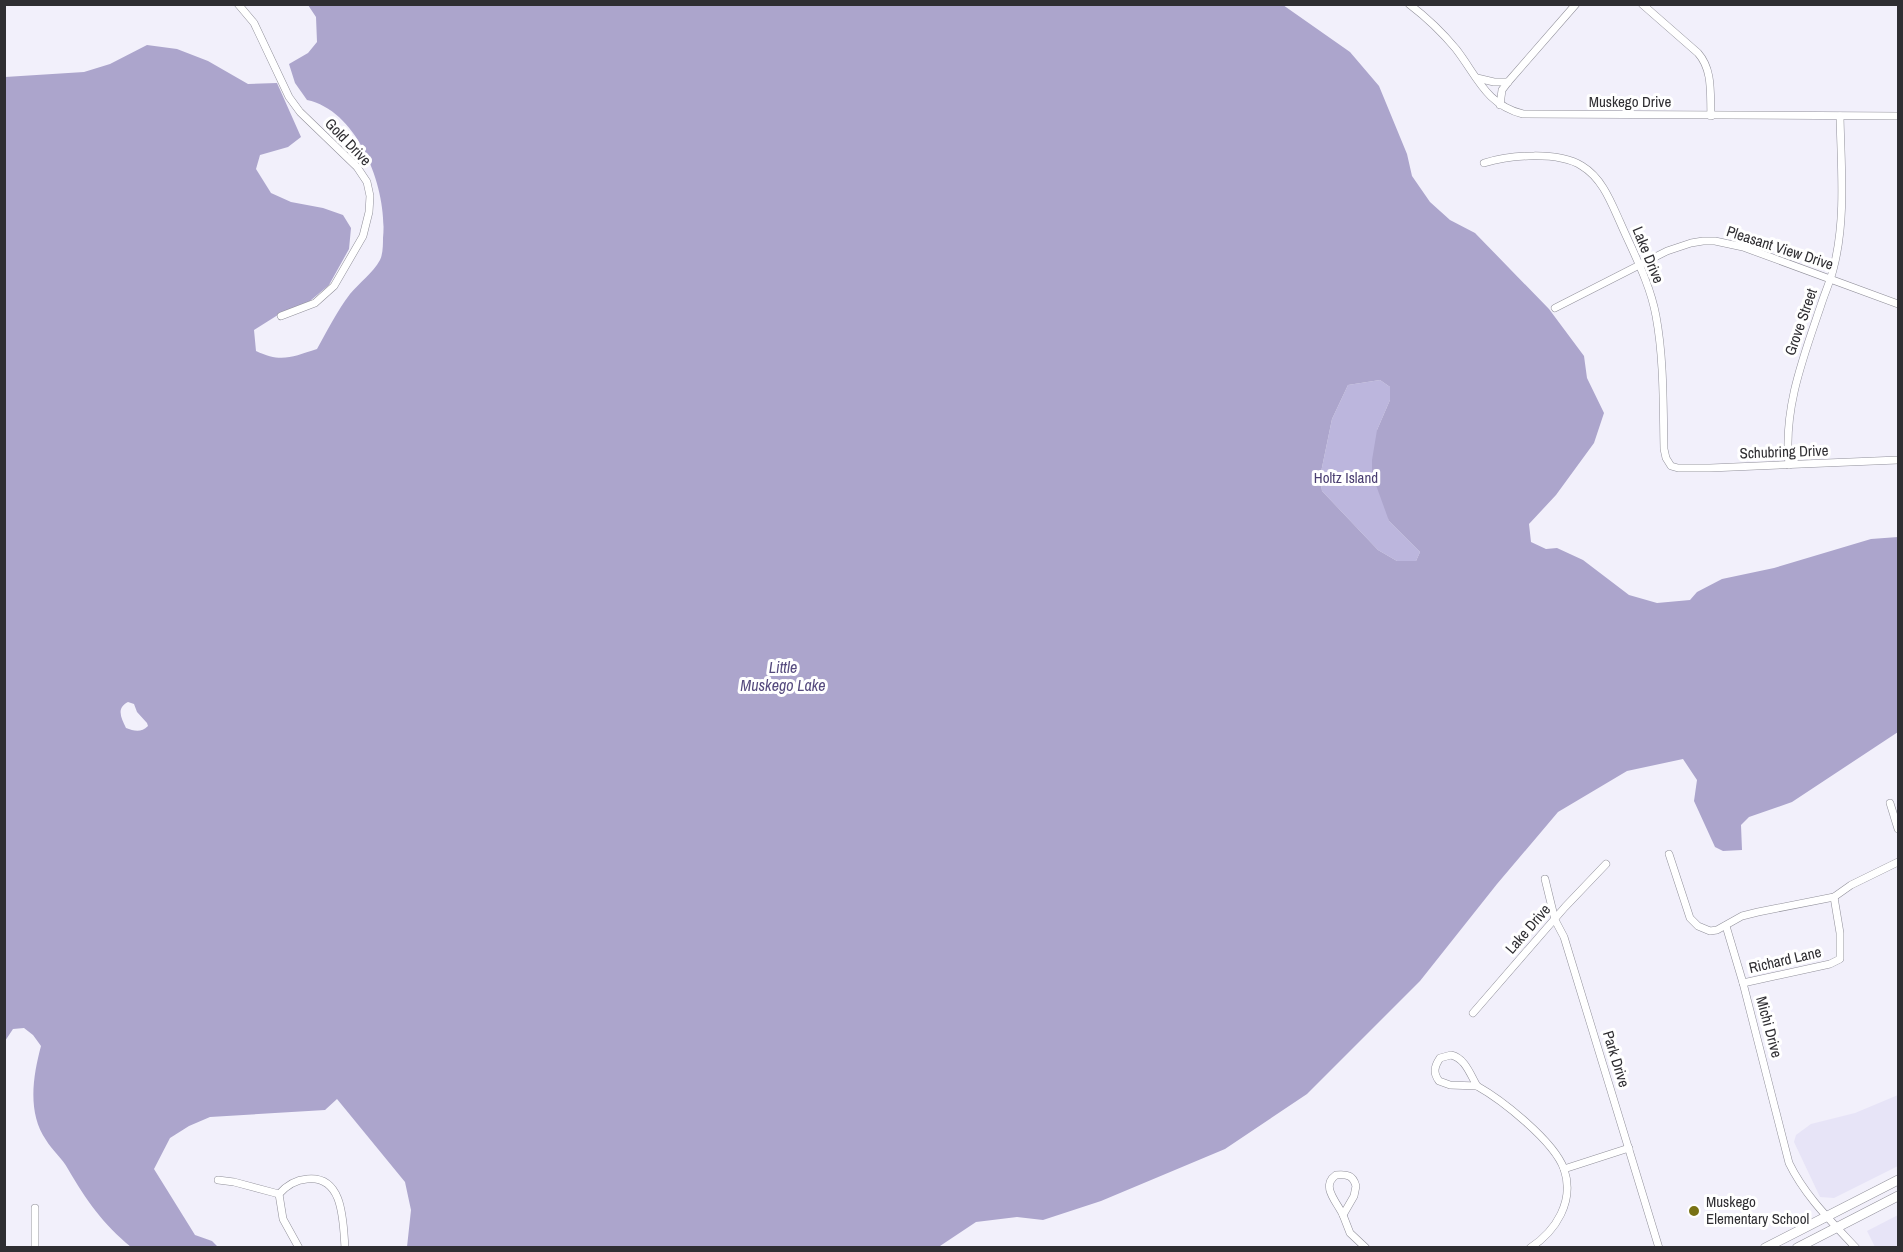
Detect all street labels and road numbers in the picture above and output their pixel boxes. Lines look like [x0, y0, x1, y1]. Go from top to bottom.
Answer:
street label: Muskego Drive [1589, 91, 1672, 112]
street label: Gold Drive [320, 113, 376, 170]
street label: Pleasant View Drive [1724, 220, 1836, 275]
street label: Lake Drive [1628, 223, 1669, 286]
street label: Grove Street [1779, 285, 1822, 358]
street label: Schubring Drive [1739, 439, 1829, 464]
street label: Lake Drive [1500, 899, 1555, 958]
street label: Richard Lane [1747, 941, 1823, 978]
street label: Michi Drive [1751, 994, 1788, 1060]
street label: Park Drive [1598, 1028, 1635, 1090]

